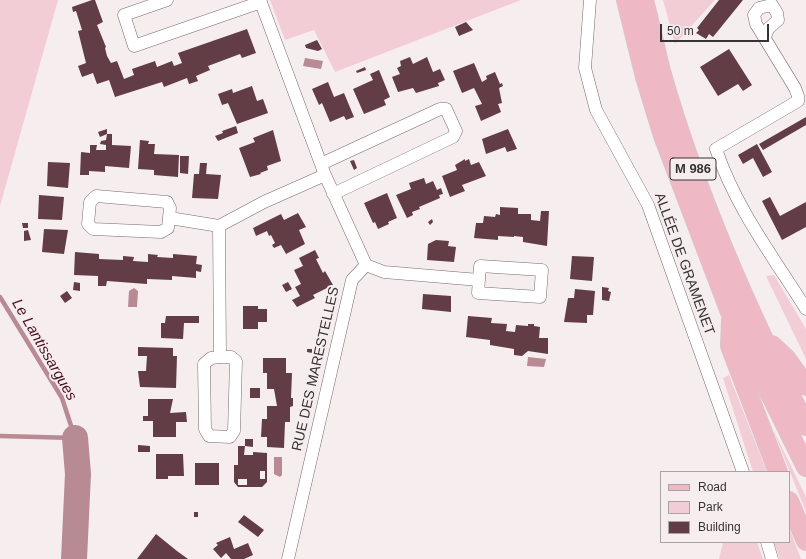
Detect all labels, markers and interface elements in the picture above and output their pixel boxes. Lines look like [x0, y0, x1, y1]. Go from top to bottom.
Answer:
scale bar [662, 16, 771, 42]
text: 50 m [667, 24, 694, 38]
road number: M 986 [670, 158, 716, 180]
street label: ALLÉE DE GRAMENET [650, 191, 718, 337]
street label: RUE DES MARESTELLES [289, 285, 343, 453]
water label: Le Lantissargues [8, 296, 80, 404]
legend [660, 471, 790, 543]
text: Road [698, 480, 727, 494]
text: Park [698, 500, 723, 514]
text: Building [698, 520, 741, 534]

